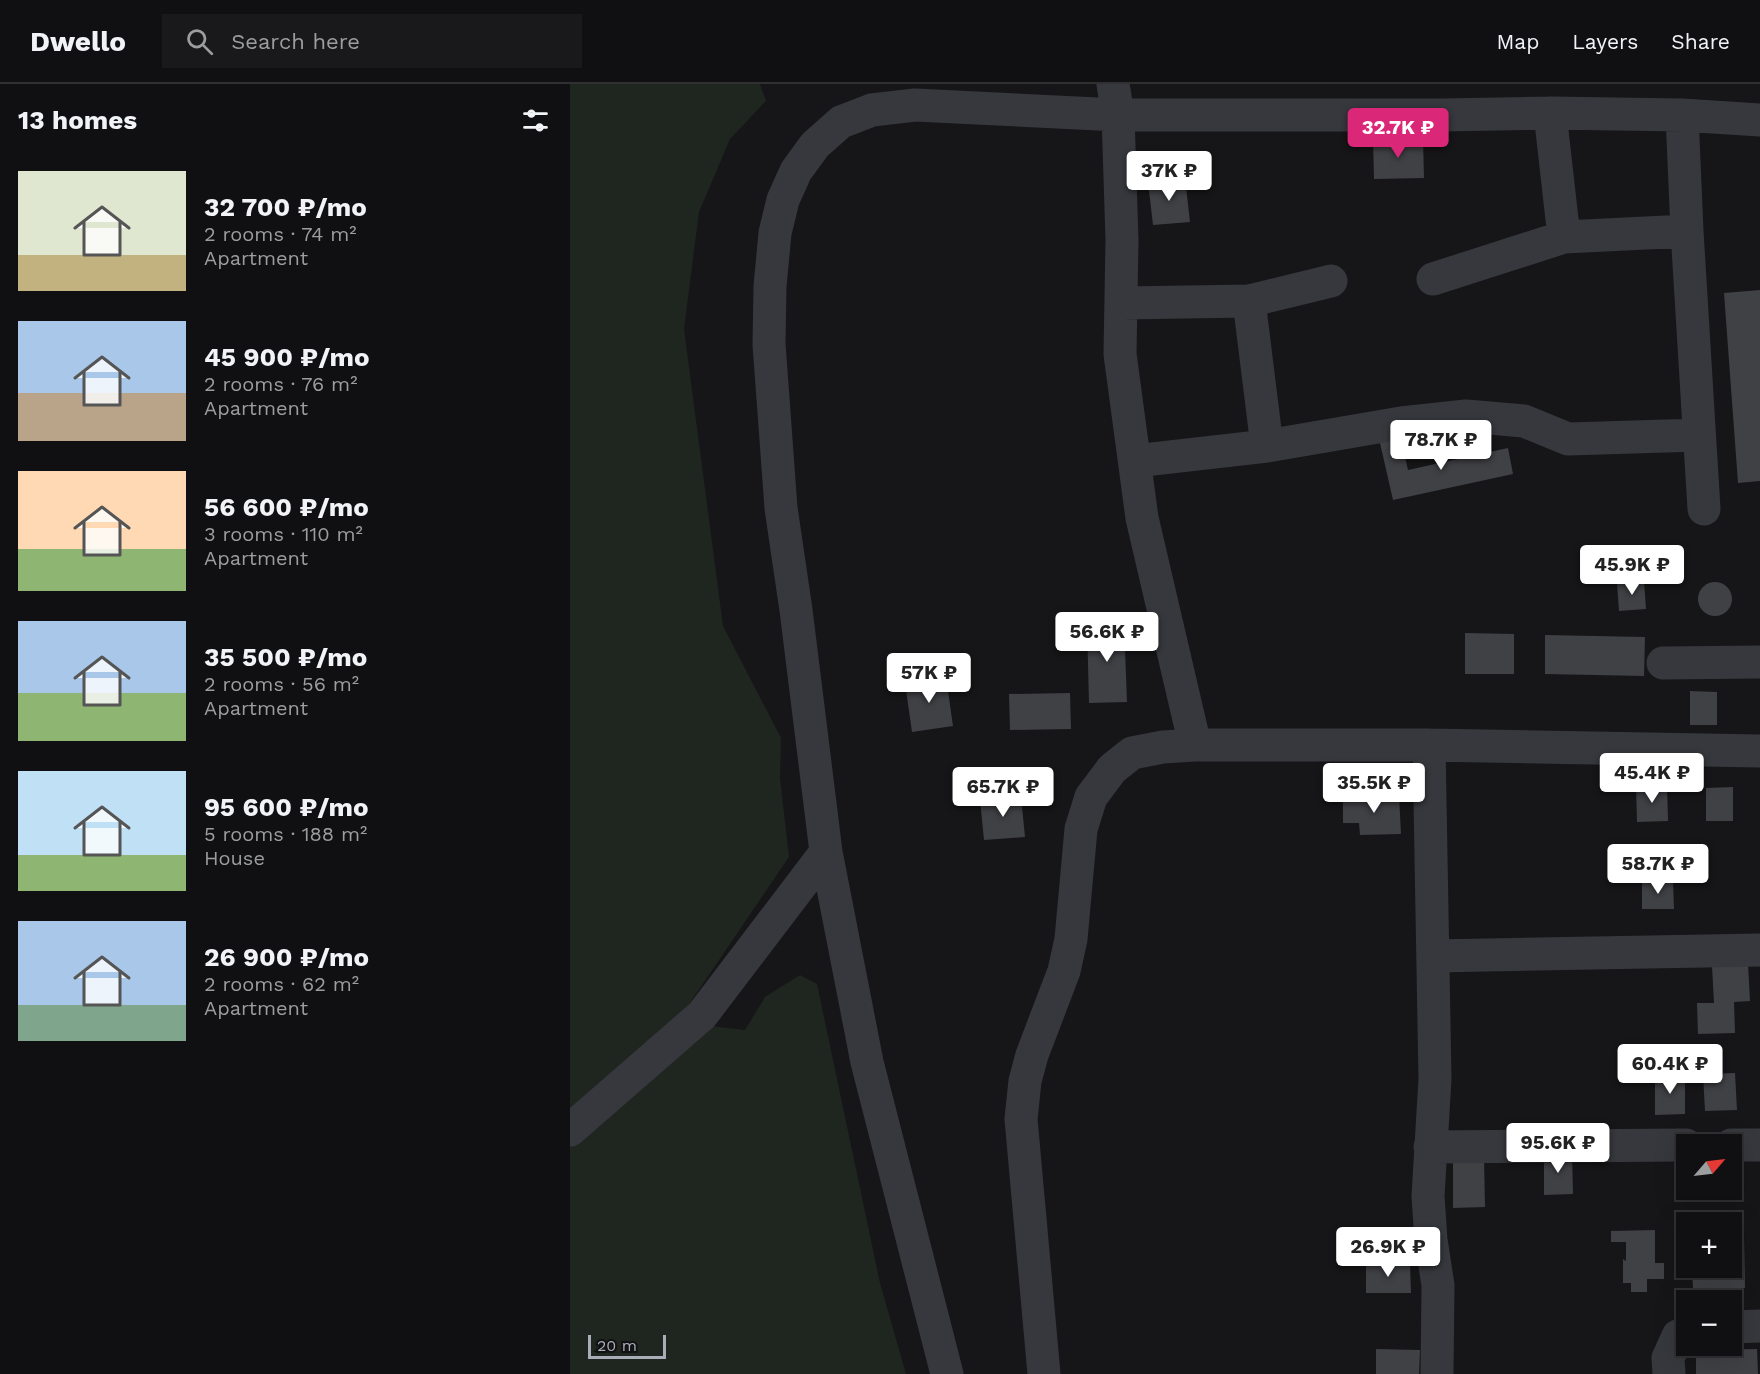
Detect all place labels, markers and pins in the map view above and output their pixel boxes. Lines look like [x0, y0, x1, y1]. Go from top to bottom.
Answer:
pin: 32.7K ₽ [1343, 108, 1453, 159]
pin: 37K ₽ [1127, 151, 1211, 202]
pin: 78.7K ₽ [1386, 420, 1496, 471]
pin: 45.9K ₽ [1577, 545, 1687, 596]
pin: 56.6K ₽ [1052, 612, 1162, 663]
pin: 57K ₽ [887, 653, 971, 704]
pin: 45.4K ₽ [1597, 753, 1707, 804]
pin: 35.5K ₽ [1319, 763, 1429, 814]
pin: 65.7K ₽ [948, 767, 1058, 818]
pin: 58.7K ₽ [1603, 844, 1713, 895]
pin: 60.4K ₽ [1615, 1044, 1725, 1095]
pin: 95.6K ₽ [1503, 1123, 1613, 1174]
pin: 26.9K ₽ [1333, 1227, 1443, 1278]

